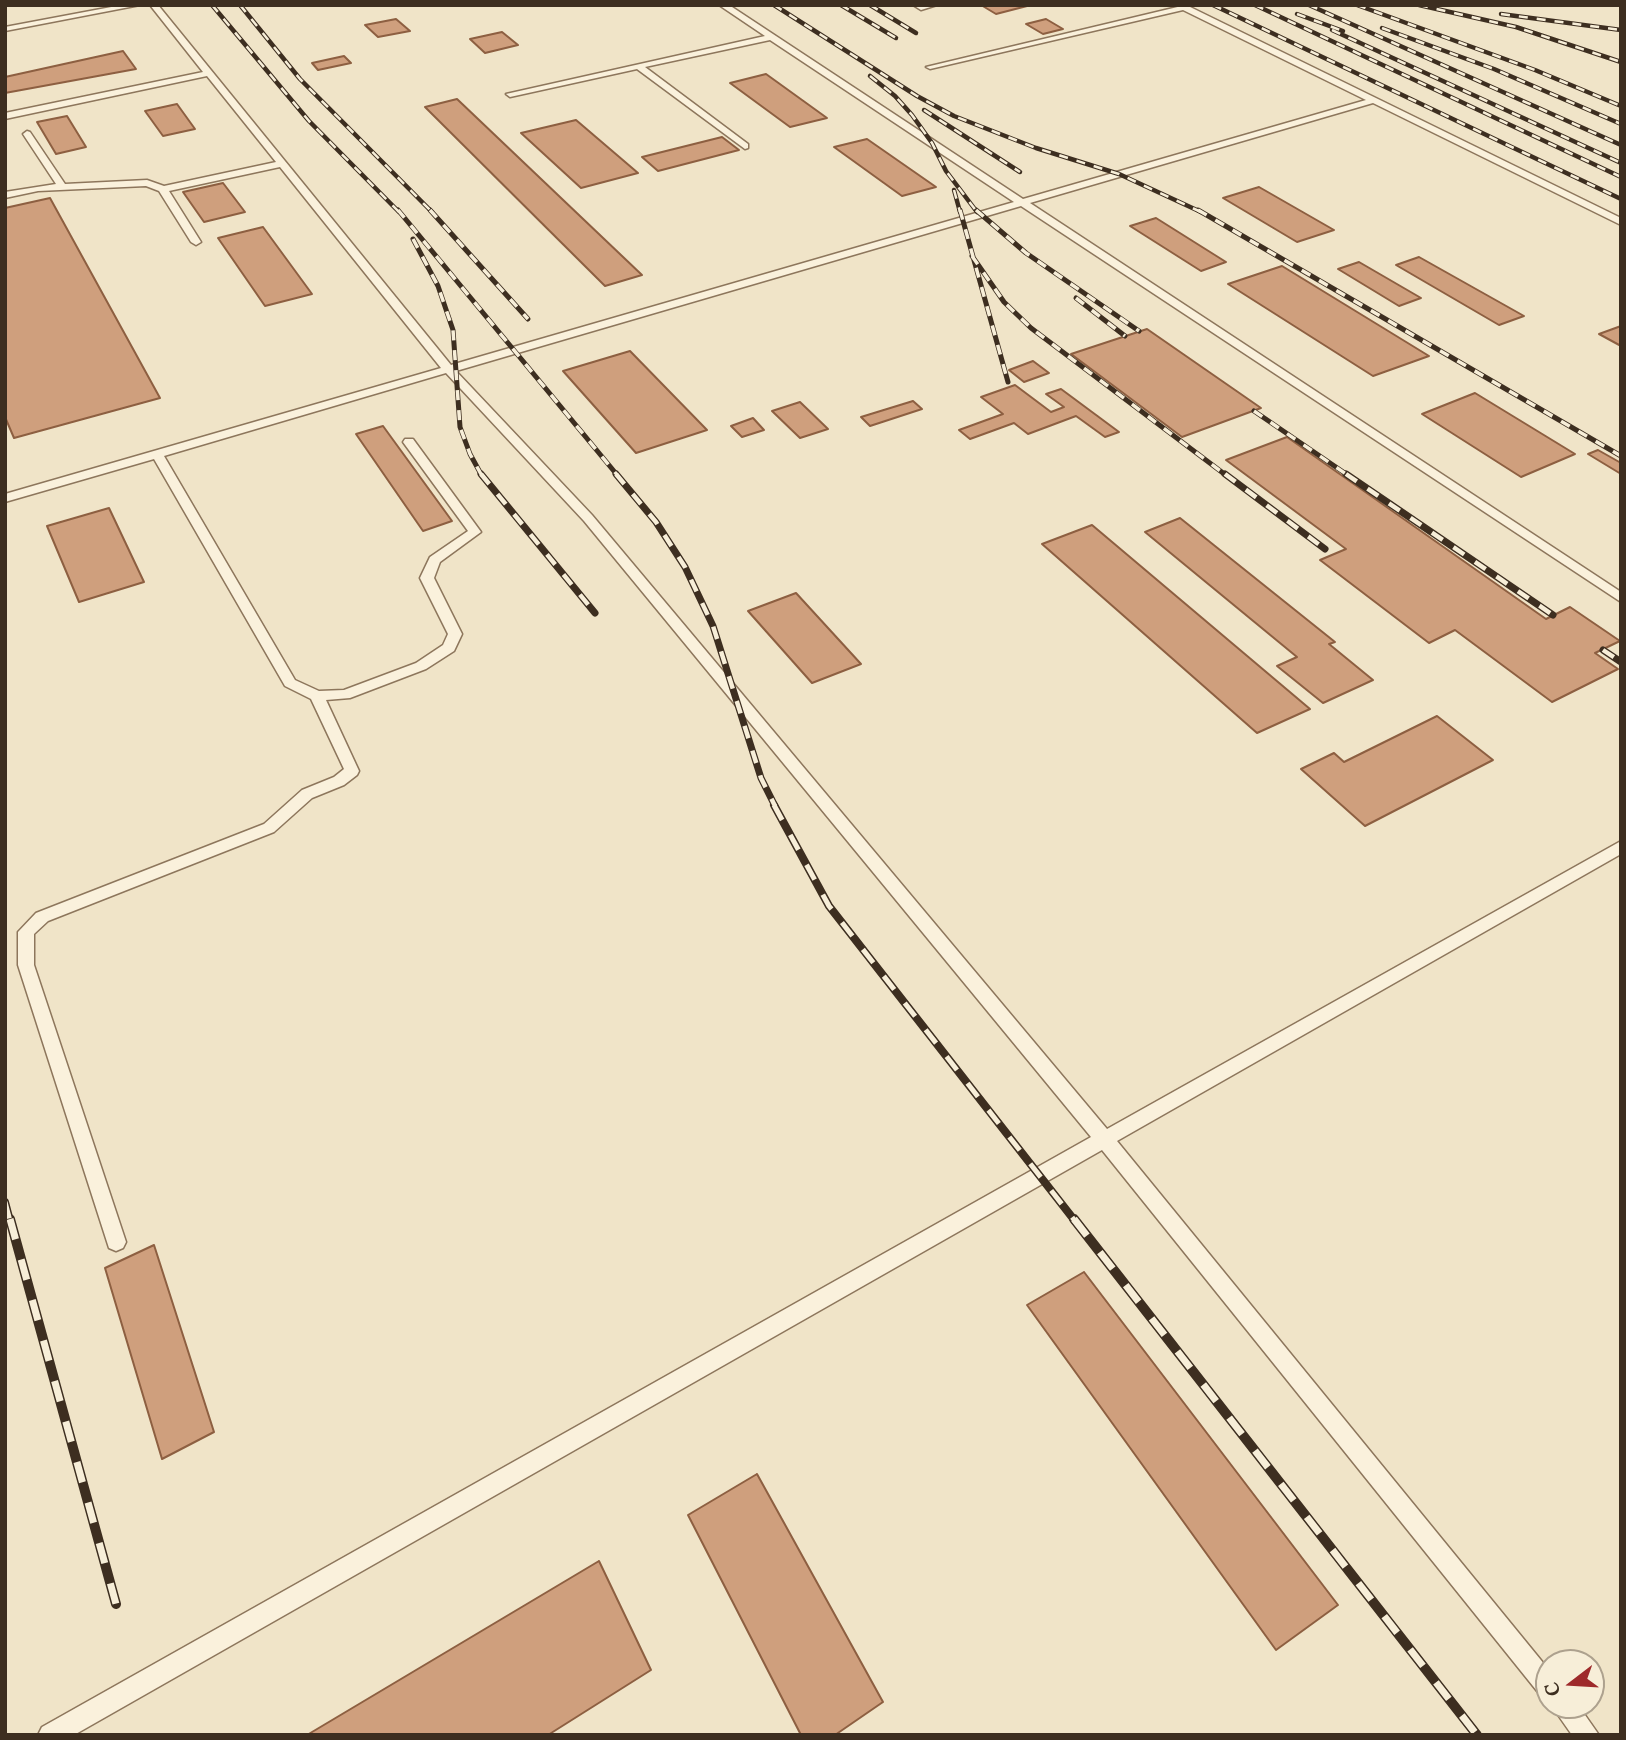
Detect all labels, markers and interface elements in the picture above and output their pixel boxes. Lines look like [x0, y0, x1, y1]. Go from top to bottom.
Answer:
north arrow [1535, 1649, 1605, 1719]
text: С [1538, 1680, 1565, 1699]

